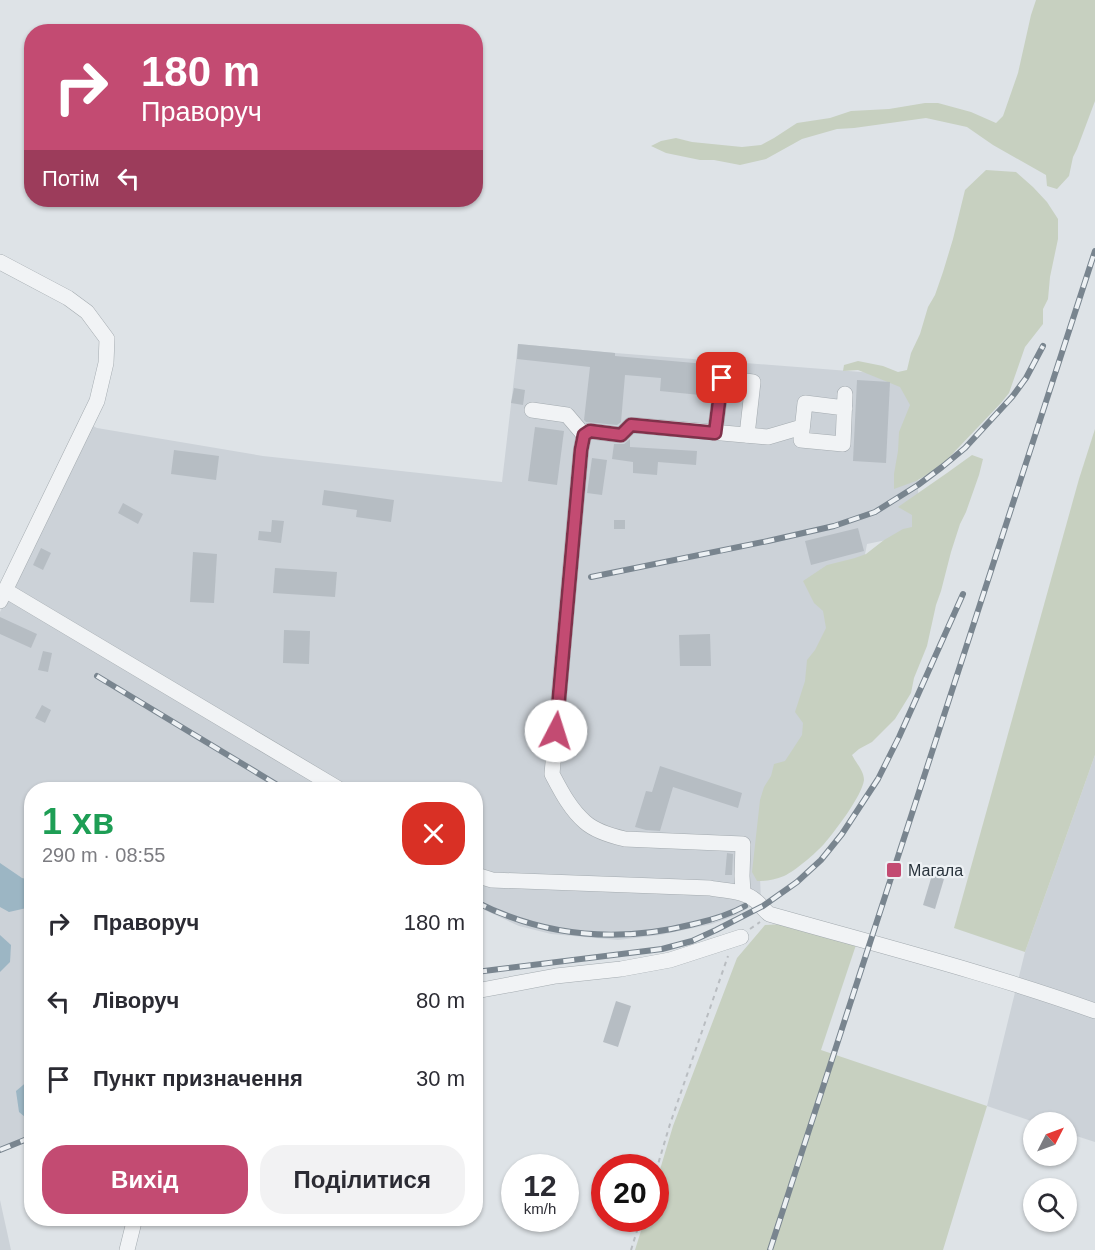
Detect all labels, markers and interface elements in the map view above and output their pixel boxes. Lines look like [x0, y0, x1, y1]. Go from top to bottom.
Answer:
icon: right [42, 48, 120, 126]
text: 180 m [141, 48, 260, 95]
text: Праворуч [141, 97, 262, 127]
icon: left [112, 162, 145, 195]
text: Потім [42, 166, 100, 191]
pin [696, 352, 747, 403]
icon: arrive [705, 361, 738, 394]
position arrow [524, 699, 588, 763]
text: 1 хв [42, 801, 114, 842]
button: close [402, 802, 465, 865]
text: 290 m · 08:55 [42, 844, 165, 866]
marker: Магала [885, 861, 903, 879]
place label: Магала [908, 862, 963, 879]
icon: right [42, 907, 75, 940]
text: Праворуч [93, 910, 199, 935]
text: 180 m [404, 910, 465, 935]
icon: left [42, 985, 75, 1018]
text: Ліворуч [93, 988, 179, 1013]
text: 80 m [416, 988, 465, 1013]
icon: arrive [42, 1063, 75, 1096]
text: Пункт призначення [93, 1066, 303, 1091]
text: 30 m [416, 1066, 465, 1091]
north arrow [1023, 1112, 1077, 1166]
map controls [1023, 1112, 1077, 1232]
button: Вихід [42, 1145, 248, 1214]
button: Поділитися [260, 1145, 465, 1214]
speed limit sign: 20 [591, 1154, 669, 1232]
text: 12 [523, 1169, 557, 1202]
button: search [1023, 1178, 1077, 1232]
text: km/h [524, 1200, 556, 1217]

